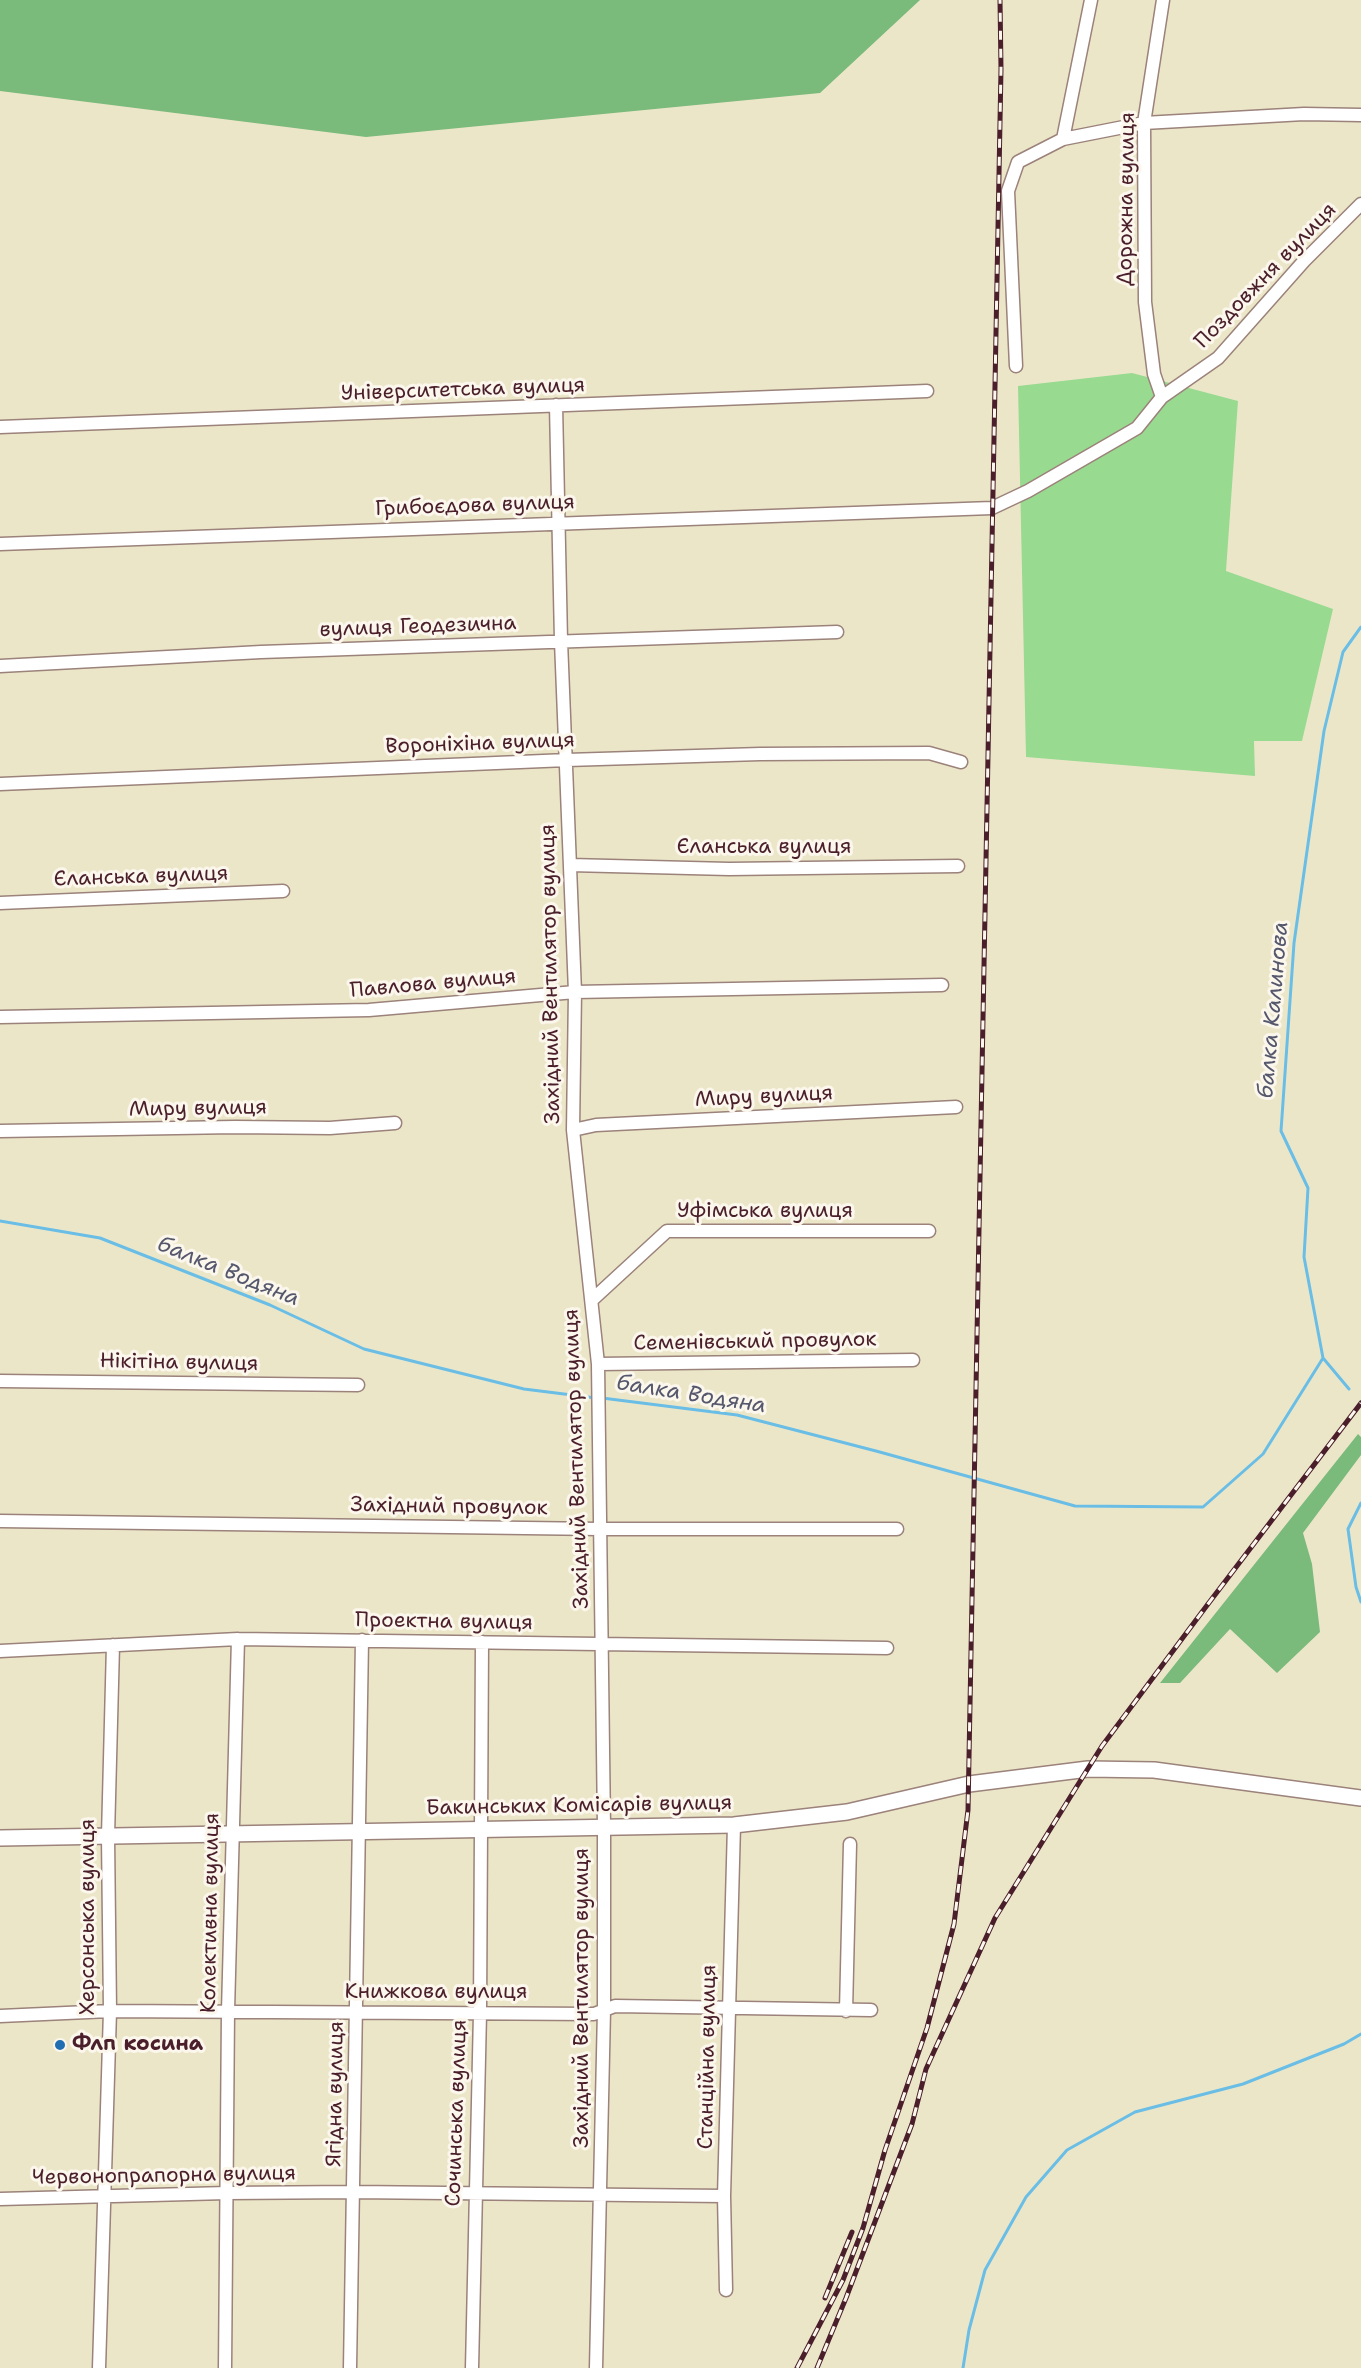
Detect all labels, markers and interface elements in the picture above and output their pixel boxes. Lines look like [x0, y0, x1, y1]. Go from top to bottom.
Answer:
street label: Дорожна вулиця [1113, 112, 1141, 286]
street label: Поздовжня вулиця [1190, 198, 1342, 354]
street label: Університетська вулиця [340, 373, 586, 407]
street label: Грибоєдова вулиця [375, 490, 575, 522]
street label: вулиця Геодезична [319, 611, 517, 643]
street label: Вороніхіна вулиця [385, 728, 575, 760]
street label: Західний Вентилятор вулиця [536, 824, 566, 1124]
street label: Єланська вулиця [677, 835, 851, 861]
street label: Єланська вулиця [53, 861, 229, 893]
water label: балка Калинова [1253, 920, 1295, 1100]
street label: Павлова вулиця [349, 964, 517, 1004]
street label: Миру вулиця [694, 1081, 834, 1113]
street label: Миру вулиця [129, 1095, 267, 1123]
street label: Уфімська вулиця [677, 1199, 853, 1225]
water label: балка Водяна [153, 1231, 303, 1313]
street label: Західний Вентилятор вулиця [559, 1309, 595, 1609]
street label: Семенівський провулок [633, 1327, 877, 1357]
street label: Нікітіна вулиця [99, 1349, 259, 1377]
water label: балка Водяна [614, 1370, 768, 1420]
street label: Західний провулок [350, 1493, 548, 1521]
street label: Проектна вулиця [355, 1608, 533, 1636]
street label: Бакинських Комісарів вулиця [426, 1791, 732, 1821]
street label: Колективна вулиця [197, 1813, 225, 2013]
street label: Херсонська вулиця [76, 1819, 102, 2015]
street label: Західний Вентилятор вулиця [570, 1848, 596, 2148]
street label: Станційна вулиця [694, 1964, 722, 2150]
street label: Книжкова вулиця [345, 1980, 527, 2006]
street label: Сочинська вулиця [441, 2019, 473, 2207]
street label: Ягідна вулиця [322, 2021, 350, 2167]
place label: Флп косина [72, 2032, 203, 2058]
marker: Флп косина [53, 2038, 67, 2052]
street label: Червонопрапорна вулиця [32, 2161, 296, 2191]

